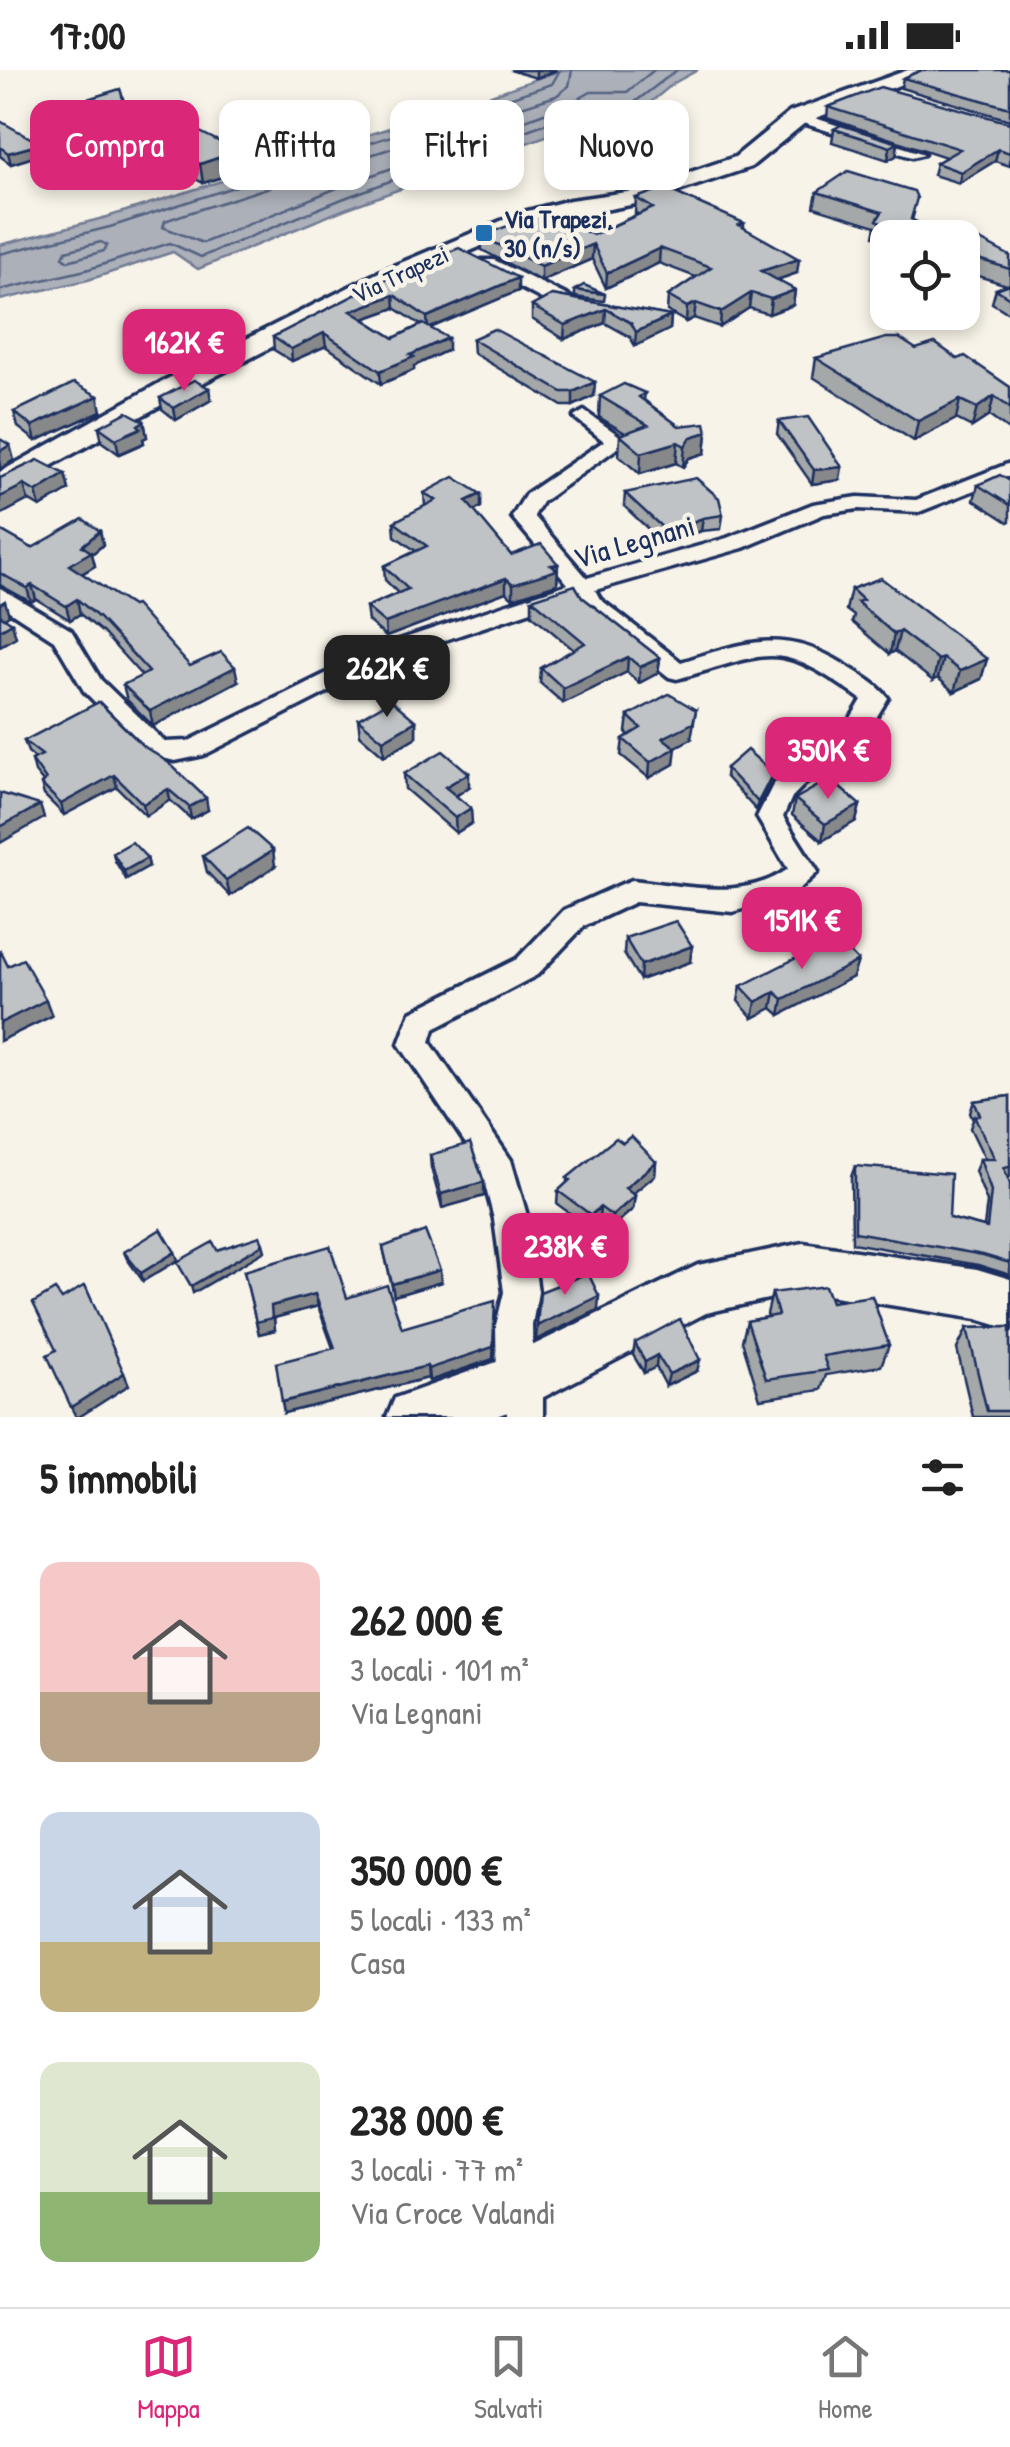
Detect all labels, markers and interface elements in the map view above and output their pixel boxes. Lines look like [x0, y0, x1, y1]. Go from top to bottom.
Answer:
text: 17:00 [50, 9, 125, 61]
chip: Compra [30, 100, 199, 190]
chip: Affitta [219, 100, 370, 190]
chip: Filtri [390, 100, 524, 190]
chip: Nuovo [544, 100, 689, 190]
place label: Via Trapezi, 30 (n/s) [504, 202, 612, 265]
map controls [870, 220, 980, 330]
button: locate [870, 220, 980, 330]
marker: Via Trapezi, 30 (n/s) [473, 222, 495, 244]
street label: Via Trapezi [346, 237, 454, 311]
pin: 162K € [103, 309, 265, 394]
text: 162K € [145, 320, 223, 363]
street label: Via Legnani [569, 505, 699, 577]
pin: 262K € [306, 635, 468, 720]
text: 262K € [346, 646, 428, 689]
pin: 350K € [747, 717, 909, 802]
text: 350K € [787, 728, 869, 771]
pin: 151K € [721, 887, 883, 972]
text: 151K € [764, 898, 840, 941]
pin: 238K € [484, 1213, 646, 1298]
text: 238K € [524, 1224, 606, 1267]
text: 5 immobili [40, 1449, 198, 1506]
icon: filters [915, 1450, 970, 1505]
text: 262 000 € [350, 1591, 502, 1648]
icon: home [120, 1602, 240, 1722]
text: 3 locali · 101 m² [350, 1648, 529, 1691]
text: Via Legnani [350, 1691, 483, 1734]
text: 350 000 € [350, 1841, 501, 1898]
icon: home [120, 1852, 240, 1972]
text: 5 locali · 133 m² [350, 1898, 531, 1941]
text: Casa [350, 1941, 405, 1984]
text: 238 000 € [350, 2091, 503, 2148]
icon: home [120, 2102, 240, 2222]
text: 3 locali · 77 m² [350, 2148, 523, 2191]
text: Via Croce Valandi [350, 2191, 556, 2234]
tab: Mappa [137, 2329, 200, 2427]
tab: Salvati [474, 2329, 543, 2427]
tab: Home [818, 2329, 873, 2427]

